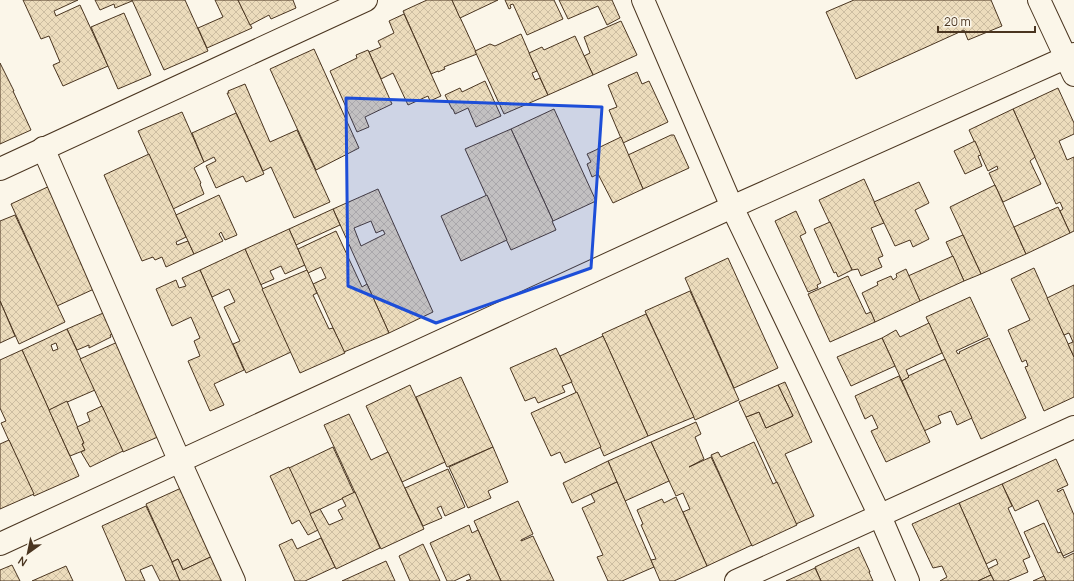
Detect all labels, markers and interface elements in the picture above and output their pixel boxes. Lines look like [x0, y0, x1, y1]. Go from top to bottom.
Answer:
scale bar [938, 8, 1035, 34]
text: 20 m [944, 13, 971, 30]
north arrow [8, 533, 48, 573]
text: N [15, 553, 30, 570]

